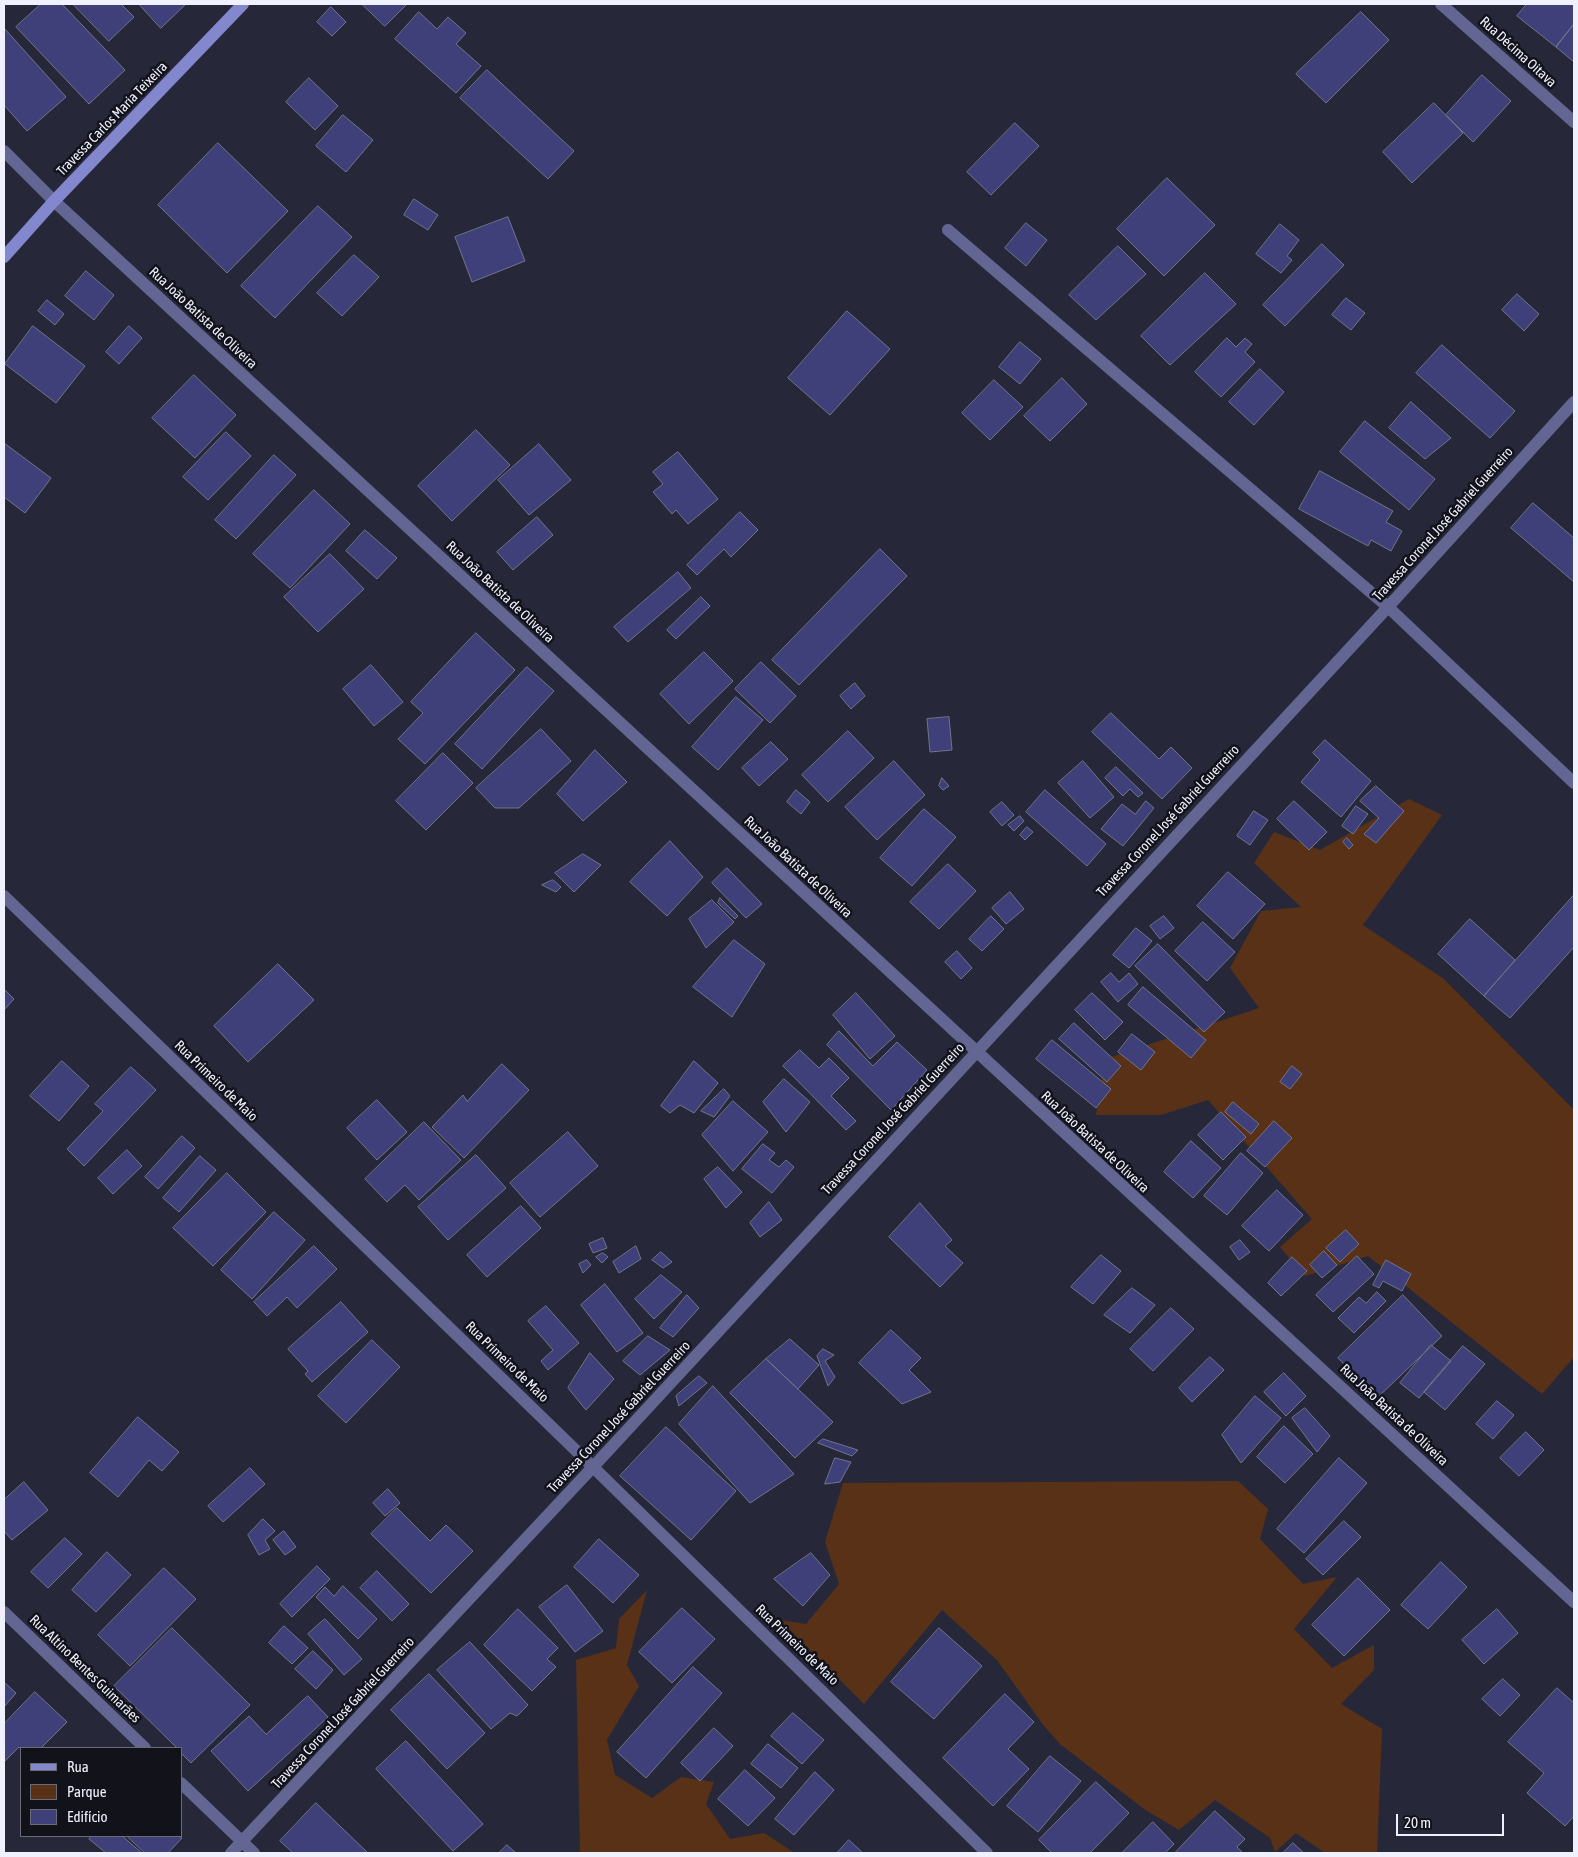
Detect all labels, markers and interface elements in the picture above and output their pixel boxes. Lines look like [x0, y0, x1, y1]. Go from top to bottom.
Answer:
street label: Rua Décima Oitava [1476, 13, 1560, 91]
street label: Travessa Carlos Maria Teixeira [53, 59, 171, 179]
street label: Rua João Batista de Oliveira [145, 264, 261, 372]
street label: Travessa Coronel José Gabriel Guerreiro [1369, 443, 1517, 605]
street label: Rua João Batista de Oliveira [442, 538, 558, 646]
street label: Travessa Coronel José Gabriel Guerreiro [1093, 742, 1243, 900]
street label: Rua João Batista de Oliveira [740, 813, 856, 921]
street label: Rua Primeiro de Maio [171, 1037, 261, 1125]
street label: Travessa Coronel José Gabriel Guerreiro [818, 1040, 968, 1198]
street label: Rua João Batista de Oliveira [1037, 1088, 1153, 1196]
street label: Rua Primeiro de Maio [462, 1318, 552, 1406]
street label: Travessa Coronel José Gabriel Guerreiro [544, 1338, 694, 1496]
street label: Rua João Batista de Oliveira [1336, 1361, 1452, 1469]
street label: Rua Primeiro de Maio [752, 1601, 842, 1689]
street label: Rua Altíno Bentes Guimarães [26, 1612, 144, 1726]
street label: Travessa Coronel José Gabriel Guerreiro [268, 1634, 418, 1792]
legend [20, 1747, 182, 1837]
text: Rua [67, 1758, 89, 1775]
text: Parque [67, 1783, 107, 1800]
scale bar [1398, 1804, 1506, 1836]
text: Edifício [67, 1808, 108, 1825]
text: 20 m [1404, 1814, 1431, 1831]

